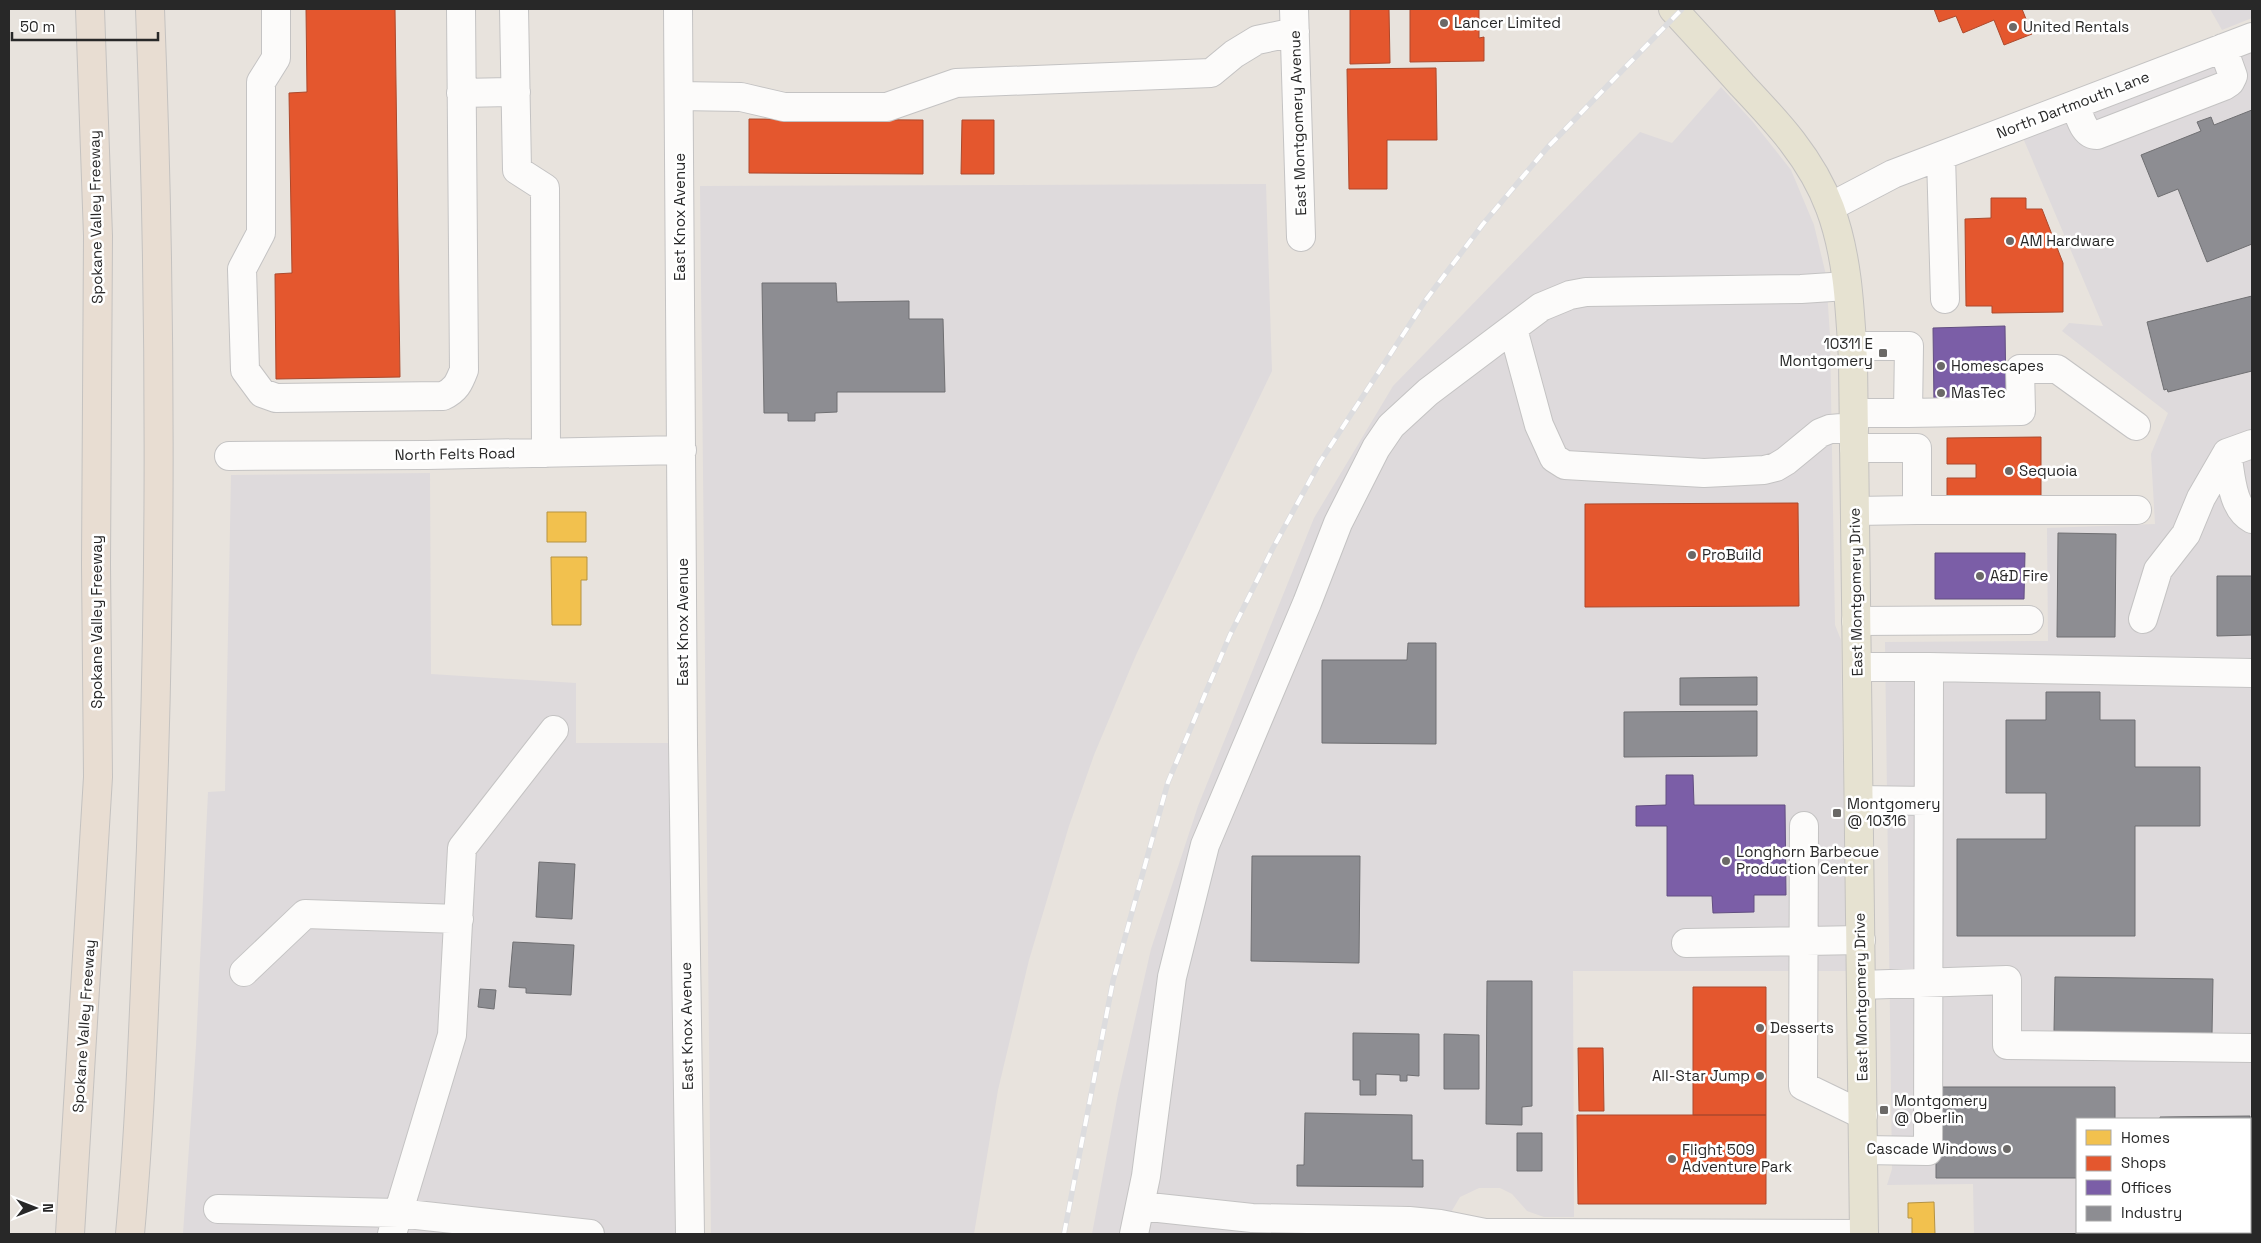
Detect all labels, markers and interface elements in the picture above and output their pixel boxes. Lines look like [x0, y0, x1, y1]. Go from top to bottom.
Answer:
scale bar [12, 10, 159, 42]
place label: Lancer Limited [1454, 13, 1561, 32]
text: 50 m [20, 17, 55, 36]
marker: Lancer Limited [1438, 17, 1450, 29]
place label: United Rentals [2023, 17, 2129, 36]
marker: United Rentals [2007, 21, 2019, 33]
street label: East Montgomery Avenue [1285, 30, 1310, 216]
street label: North Dartmouth Lane [1994, 67, 2152, 142]
street label: Spokane Valley Freeway [84, 130, 107, 304]
street label: East Knox Avenue [670, 153, 689, 281]
place label: AM Hardware [2020, 231, 2115, 250]
marker: AM Hardware [2004, 235, 2016, 247]
place label: 10311 E Montgomery [1780, 334, 1873, 370]
marker: 10311 E Montgomery [1877, 347, 1889, 359]
place label: Homescapes [1951, 356, 2044, 375]
marker: Homescapes [1935, 360, 1947, 372]
place label: MasTec [1951, 383, 2006, 402]
marker: MasTec [1935, 387, 1947, 399]
street label: North Felts Road [394, 443, 516, 464]
place label: Sequoia [2019, 461, 2078, 480]
marker: Sequoia [2003, 465, 2015, 477]
street label: East Montgomery Drive [1845, 507, 1866, 676]
street label: Spokane Valley Freeway [87, 535, 106, 709]
place label: ProBuild [1702, 545, 1762, 564]
marker: ProBuild [1686, 549, 1698, 561]
street label: East Knox Avenue [673, 558, 692, 686]
place label: A&D Fire [1990, 566, 2048, 585]
marker: A&D Fire [1974, 570, 1986, 582]
place label: Montgomery @ 10316 [1847, 794, 1940, 830]
marker: Montgomery @ 10316 [1831, 807, 1843, 819]
place label: Longhorn Barbecue Production Center [1736, 842, 1879, 878]
marker: Longhorn Barbecue Production Center [1720, 855, 1732, 867]
street label: East Montgomery Drive [1850, 912, 1871, 1081]
street label: Spokane Valley Freeway [68, 939, 99, 1113]
street label: East Knox Avenue [676, 962, 697, 1090]
place label: Desserts [1770, 1018, 1834, 1037]
marker: Desserts [1754, 1022, 1766, 1034]
place label: All-Star Jump [1652, 1066, 1750, 1085]
marker: All-Star Jump [1754, 1070, 1766, 1082]
place label: Montgomery @ Oberlin [1894, 1091, 1987, 1127]
marker: Montgomery @ Oberlin [1878, 1104, 1890, 1116]
legend [2076, 1118, 2251, 1233]
text: Homes [2121, 1128, 2170, 1147]
place label: Cascade Windows [1867, 1139, 1997, 1158]
place label: Flight 509 Adventure Park [1682, 1140, 1792, 1176]
marker: Cascade Windows [2001, 1143, 2013, 1155]
marker: Flight 509 Adventure Park [1666, 1153, 1678, 1165]
text: Shops [2121, 1153, 2166, 1172]
text: Offices [2121, 1178, 2172, 1197]
north arrow [10, 1183, 60, 1233]
text: N [39, 1203, 57, 1213]
text: Industry [2121, 1203, 2182, 1222]

